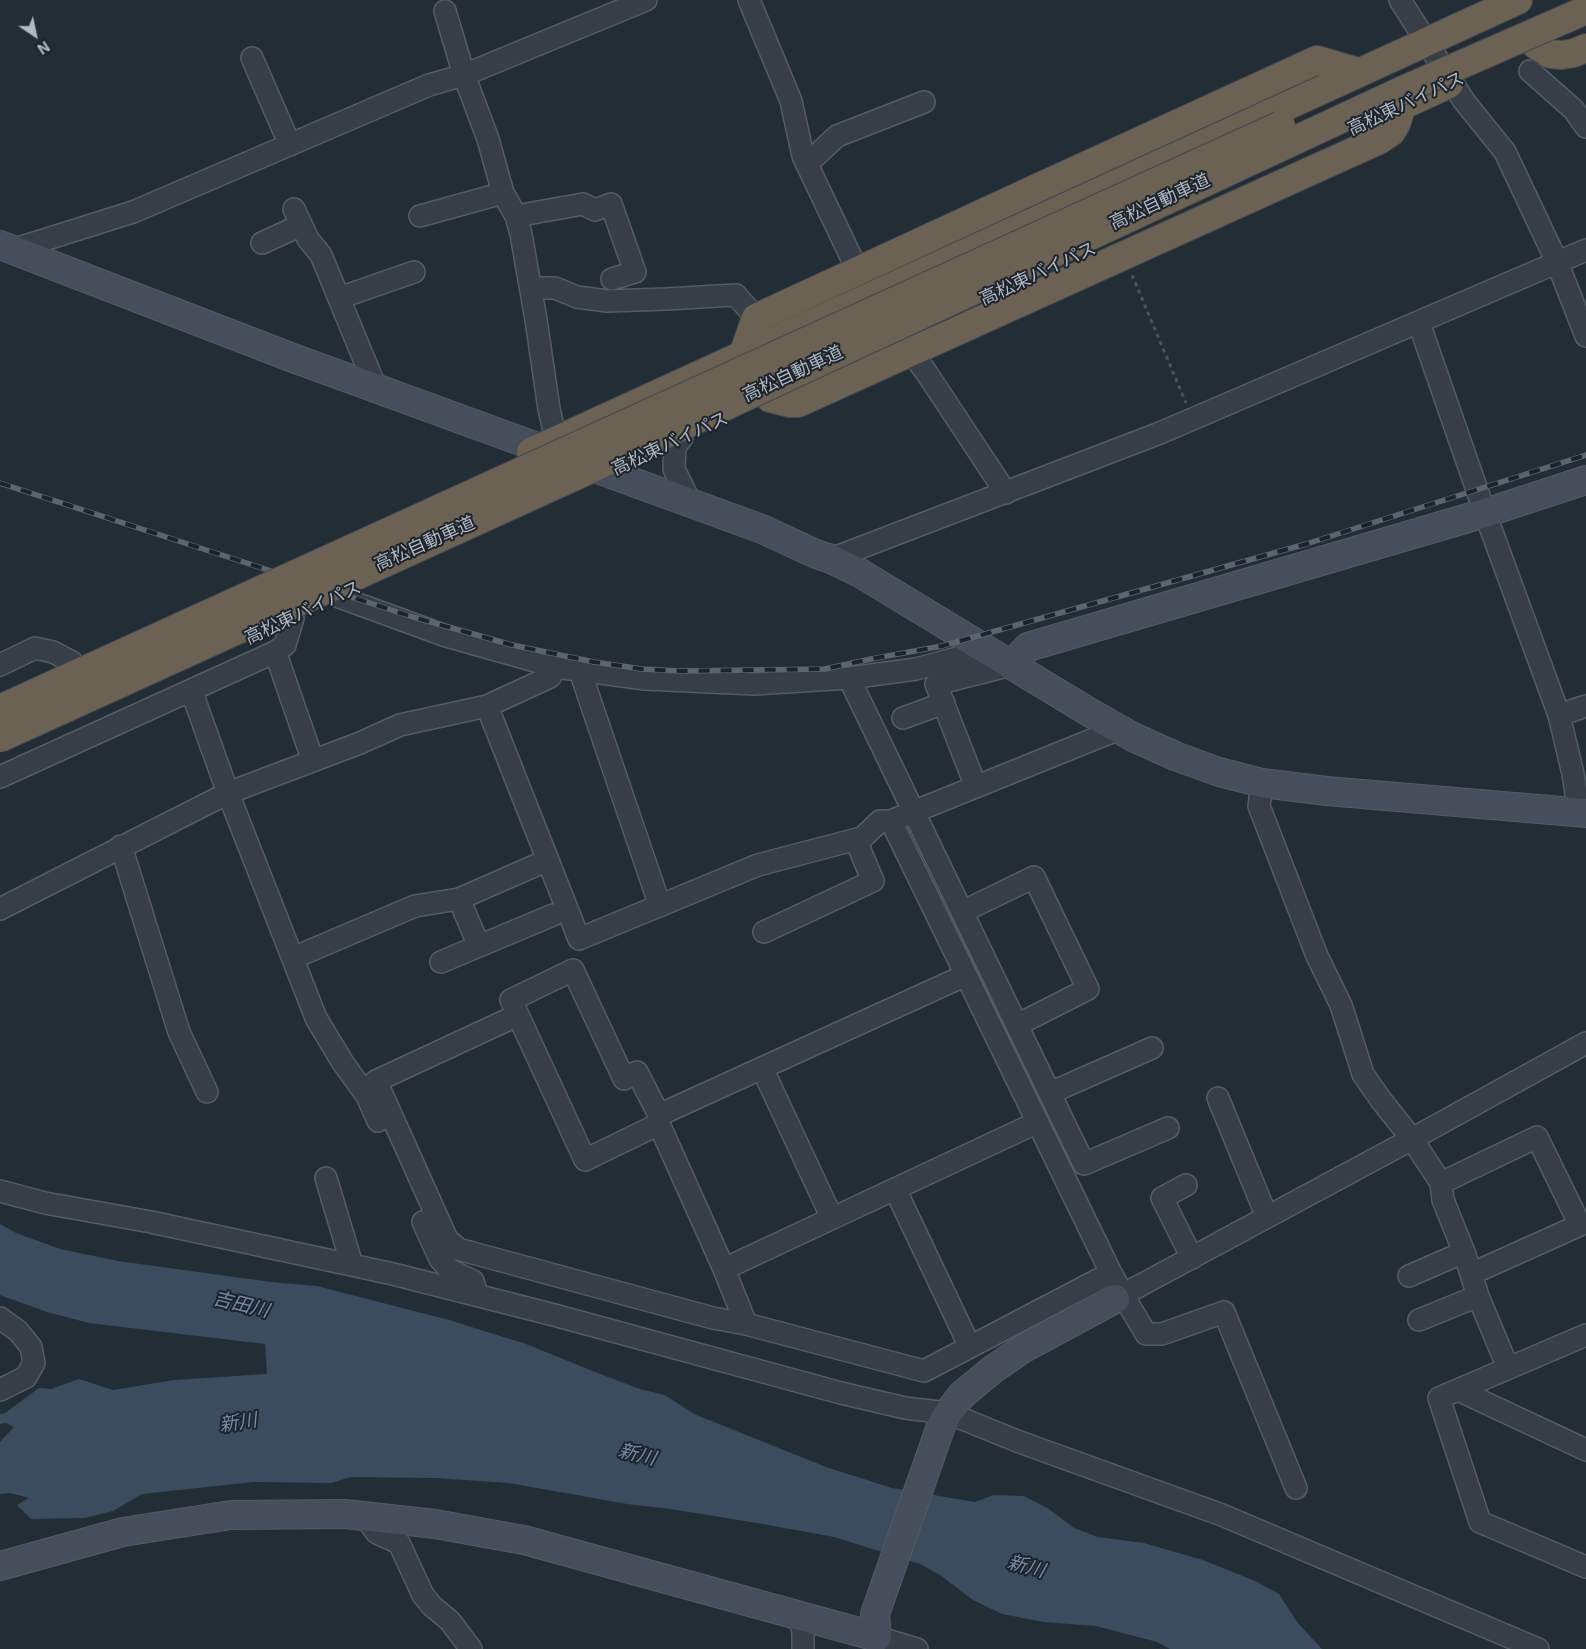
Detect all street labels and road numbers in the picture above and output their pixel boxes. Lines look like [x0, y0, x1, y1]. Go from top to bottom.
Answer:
street label: 高松東バイパス [1344, 68, 1468, 140]
street label: 高松自動車道 [1106, 169, 1214, 235]
street label: 高松東バイパス [976, 238, 1100, 310]
street label: 高松自動車道 [739, 341, 847, 407]
street label: 高松東バイパス [608, 408, 732, 480]
street label: 高松自動車道 [371, 512, 479, 576]
street label: 高松東バイパス [241, 577, 365, 649]

